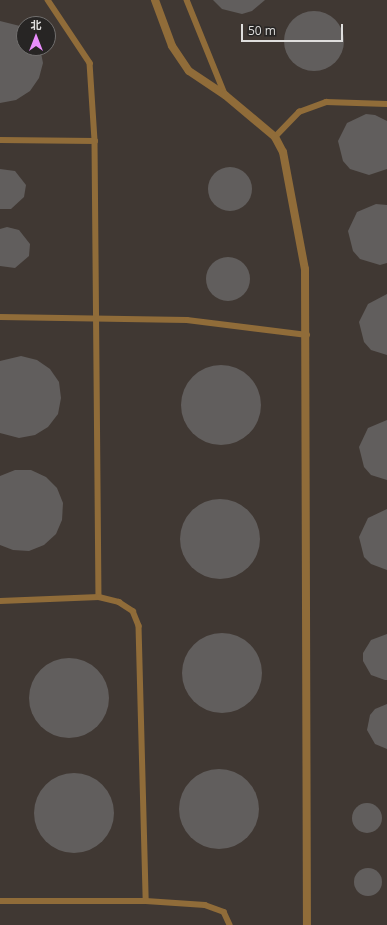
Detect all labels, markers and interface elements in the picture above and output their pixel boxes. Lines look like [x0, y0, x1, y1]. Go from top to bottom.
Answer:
north arrow [16, 16, 56, 56]
scale bar [243, 16, 345, 42]
text: 北 [31, 17, 42, 32]
text: 50 m [248, 22, 276, 39]

